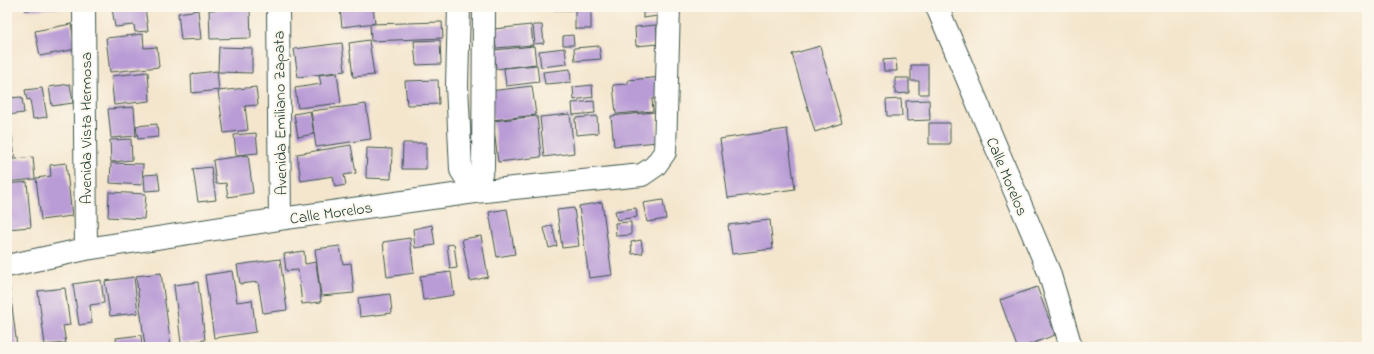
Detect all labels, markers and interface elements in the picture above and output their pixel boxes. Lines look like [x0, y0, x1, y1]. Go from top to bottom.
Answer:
street label: Avenida Emiliano Zapata [268, 30, 294, 195]
street label: Avenida Vista Hermosa [75, 52, 99, 204]
street label: Calle Morelos [979, 134, 1033, 220]
street label: Calle Morelos [288, 196, 374, 232]

